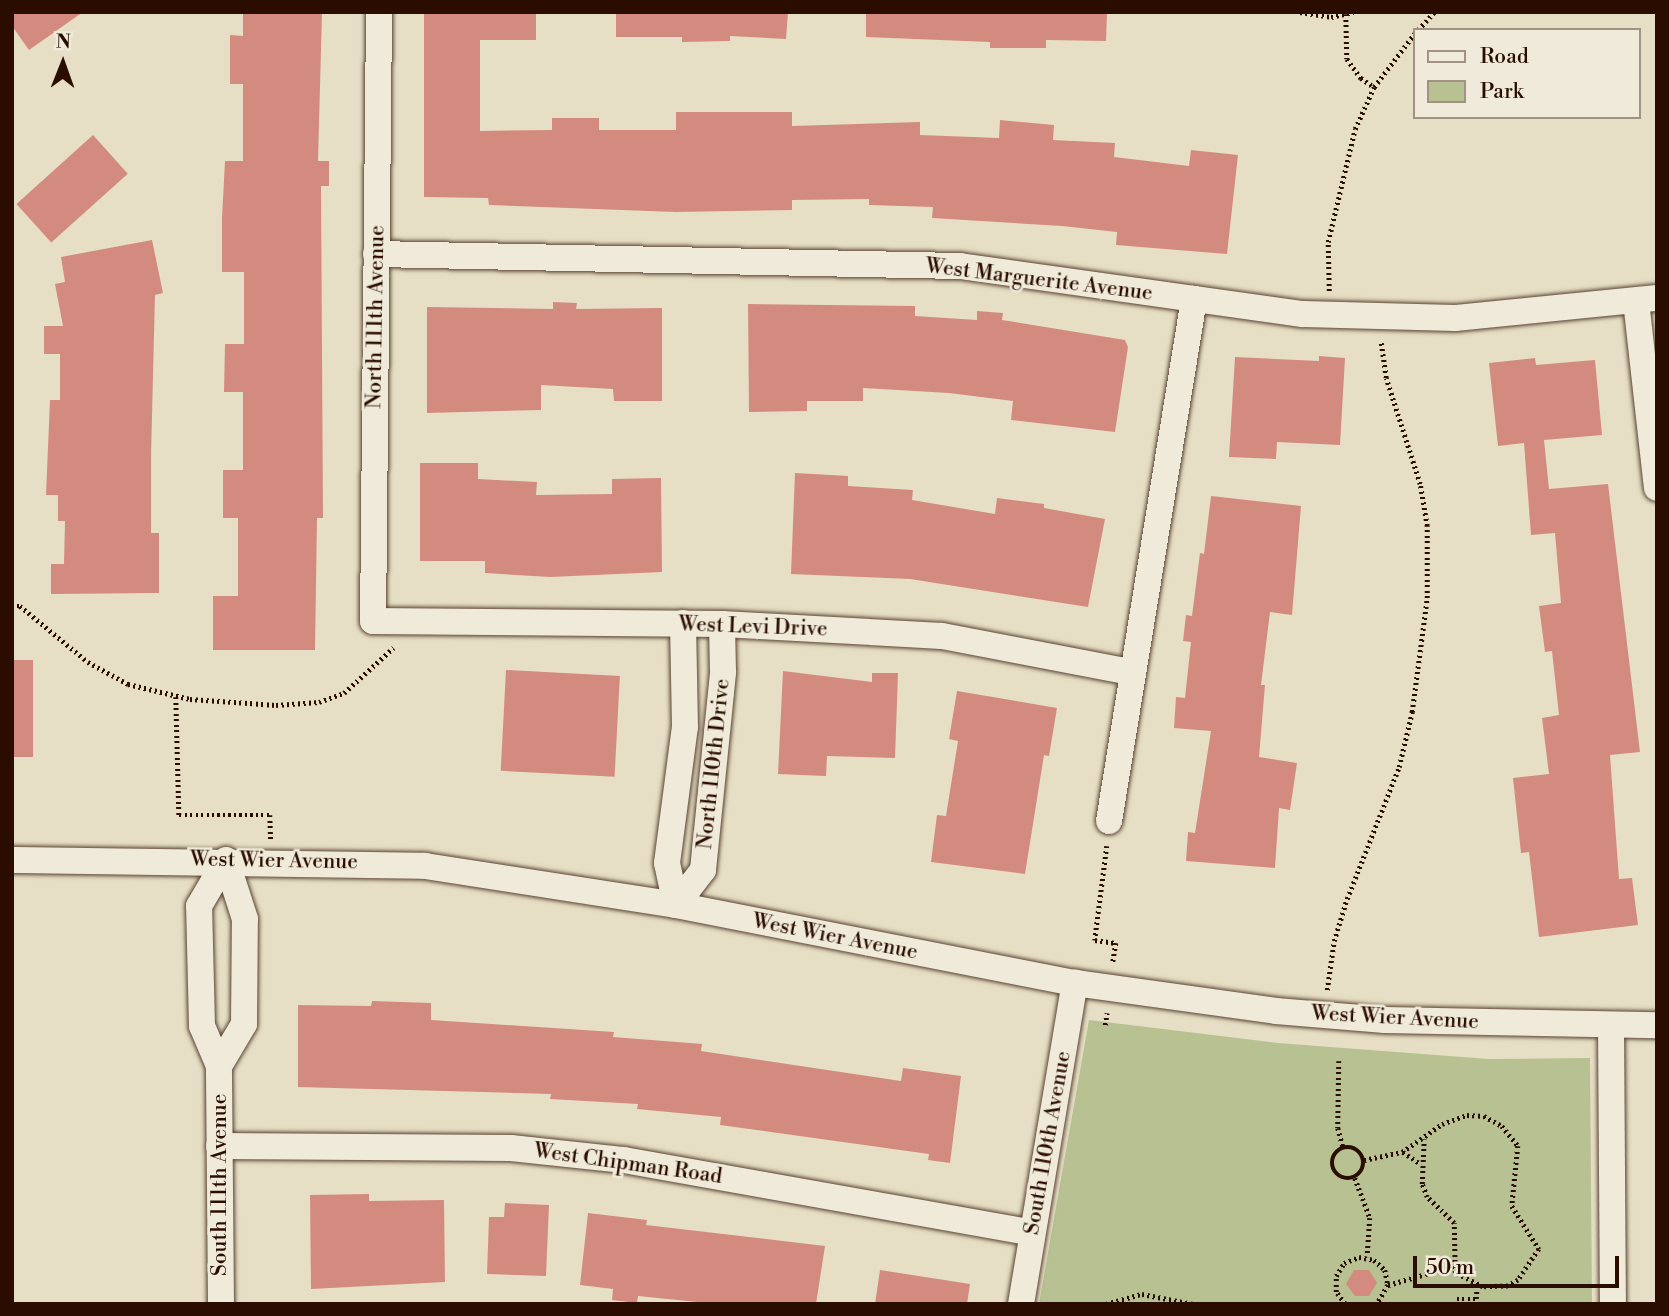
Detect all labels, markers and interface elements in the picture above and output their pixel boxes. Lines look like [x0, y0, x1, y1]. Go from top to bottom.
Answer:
north arrow [28, 28, 98, 98]
legend [1414, 28, 1641, 119]
text: N [56, 30, 71, 54]
text: Road [1480, 44, 1529, 70]
text: Park [1480, 79, 1524, 105]
street label: North 111th Avenue [362, 225, 390, 409]
street label: West Marguerite Avenue [924, 254, 1154, 306]
street label: West Levi Drive [678, 612, 828, 642]
street label: North 110th Drive [693, 677, 735, 851]
street label: West Wier Avenue [190, 847, 358, 875]
street label: West Wier Avenue [750, 909, 920, 965]
street label: West Wier Avenue [1311, 1001, 1479, 1035]
street label: South 110th Avenue [1019, 1049, 1077, 1237]
street label: South 111th Avenue [207, 1094, 233, 1276]
street label: West Chipman Road [532, 1138, 724, 1190]
scale bar [1417, 1242, 1624, 1286]
text: 50 m [1426, 1255, 1474, 1281]

